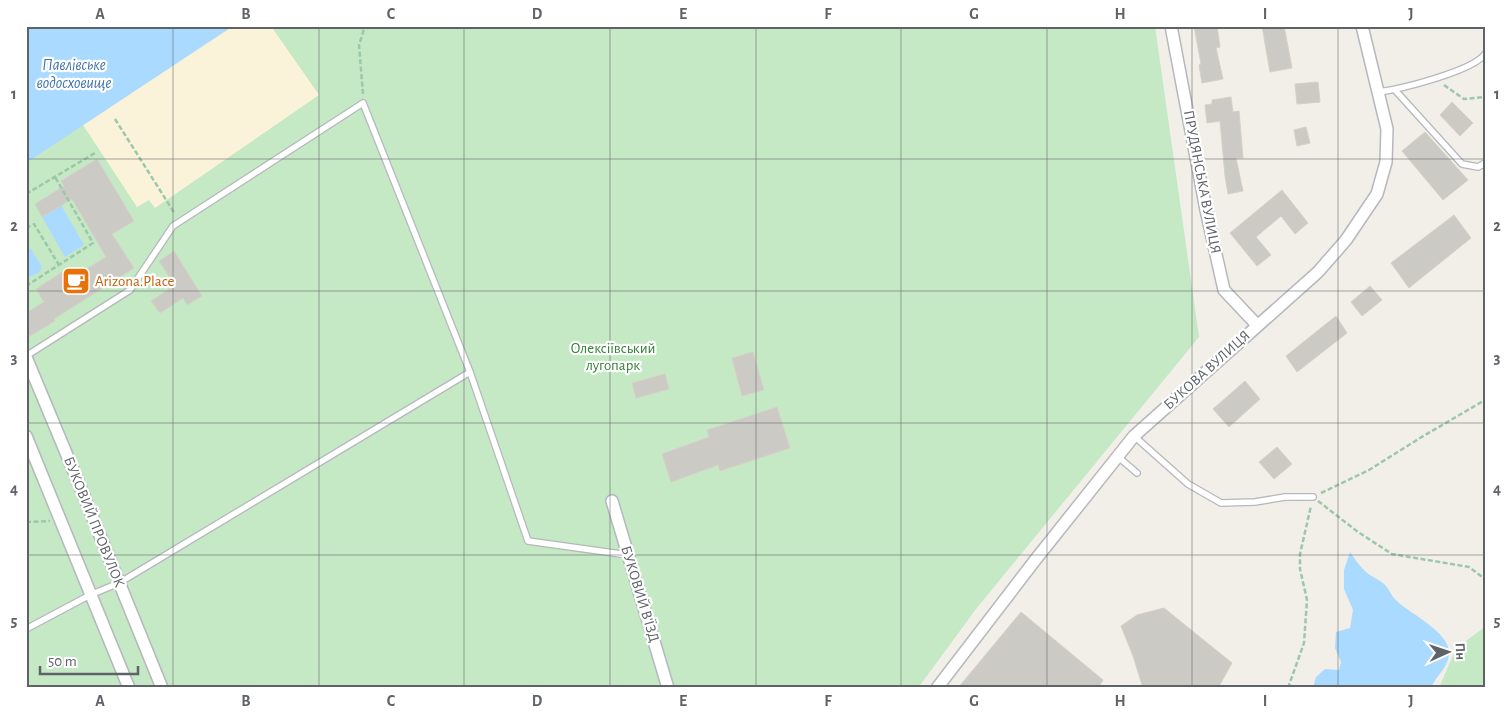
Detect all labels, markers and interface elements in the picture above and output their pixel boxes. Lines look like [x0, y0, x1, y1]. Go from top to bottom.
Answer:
text: A [95, 6, 105, 22]
text: B [241, 6, 251, 22]
text: C [387, 6, 396, 22]
text: D [532, 6, 543, 22]
text: E [679, 6, 687, 22]
text: F [824, 6, 832, 22]
text: G [969, 6, 979, 22]
text: H [1114, 6, 1126, 22]
text: I [1263, 6, 1267, 22]
text: J [1408, 6, 1414, 22]
water label: Павлівське водосховище [37, 57, 111, 91]
text: 1 [11, 86, 17, 102]
text: 1 [1494, 86, 1500, 102]
street label: ПРУДЯНСЬКА ВУЛИЦЯ [1181, 109, 1223, 255]
text: 2 [10, 218, 18, 234]
text: 2 [1493, 218, 1501, 234]
cafe icon: Arizona.Place [61, 266, 91, 296]
place label: Arizona.Place [95, 274, 174, 289]
street label: БУКОВА ВУЛИЦЯ [1161, 328, 1253, 412]
park label: Олексіївський лугопарк [570, 341, 656, 373]
text: 3 [11, 350, 18, 366]
text: 3 [1494, 350, 1501, 366]
street label: БУКОВИЙ ПРОВУЛОК [61, 454, 127, 590]
text: 4 [10, 481, 18, 497]
text: 4 [1493, 481, 1501, 497]
street label: БУКОВИЙ В'ЇЗД [618, 544, 663, 644]
text: 5 [11, 613, 18, 629]
text: 5 [1494, 613, 1501, 629]
north arrow [1424, 626, 1474, 676]
text: Пн [1453, 642, 1467, 660]
scale bar [40, 644, 138, 676]
text: 50 m [48, 654, 77, 669]
text: A [95, 693, 105, 709]
text: B [241, 693, 251, 709]
text: C [387, 693, 396, 709]
text: D [532, 693, 543, 709]
text: E [679, 693, 687, 709]
text: F [824, 693, 832, 709]
text: G [969, 693, 979, 709]
text: H [1114, 693, 1126, 709]
text: I [1263, 693, 1267, 709]
text: J [1408, 693, 1414, 709]

